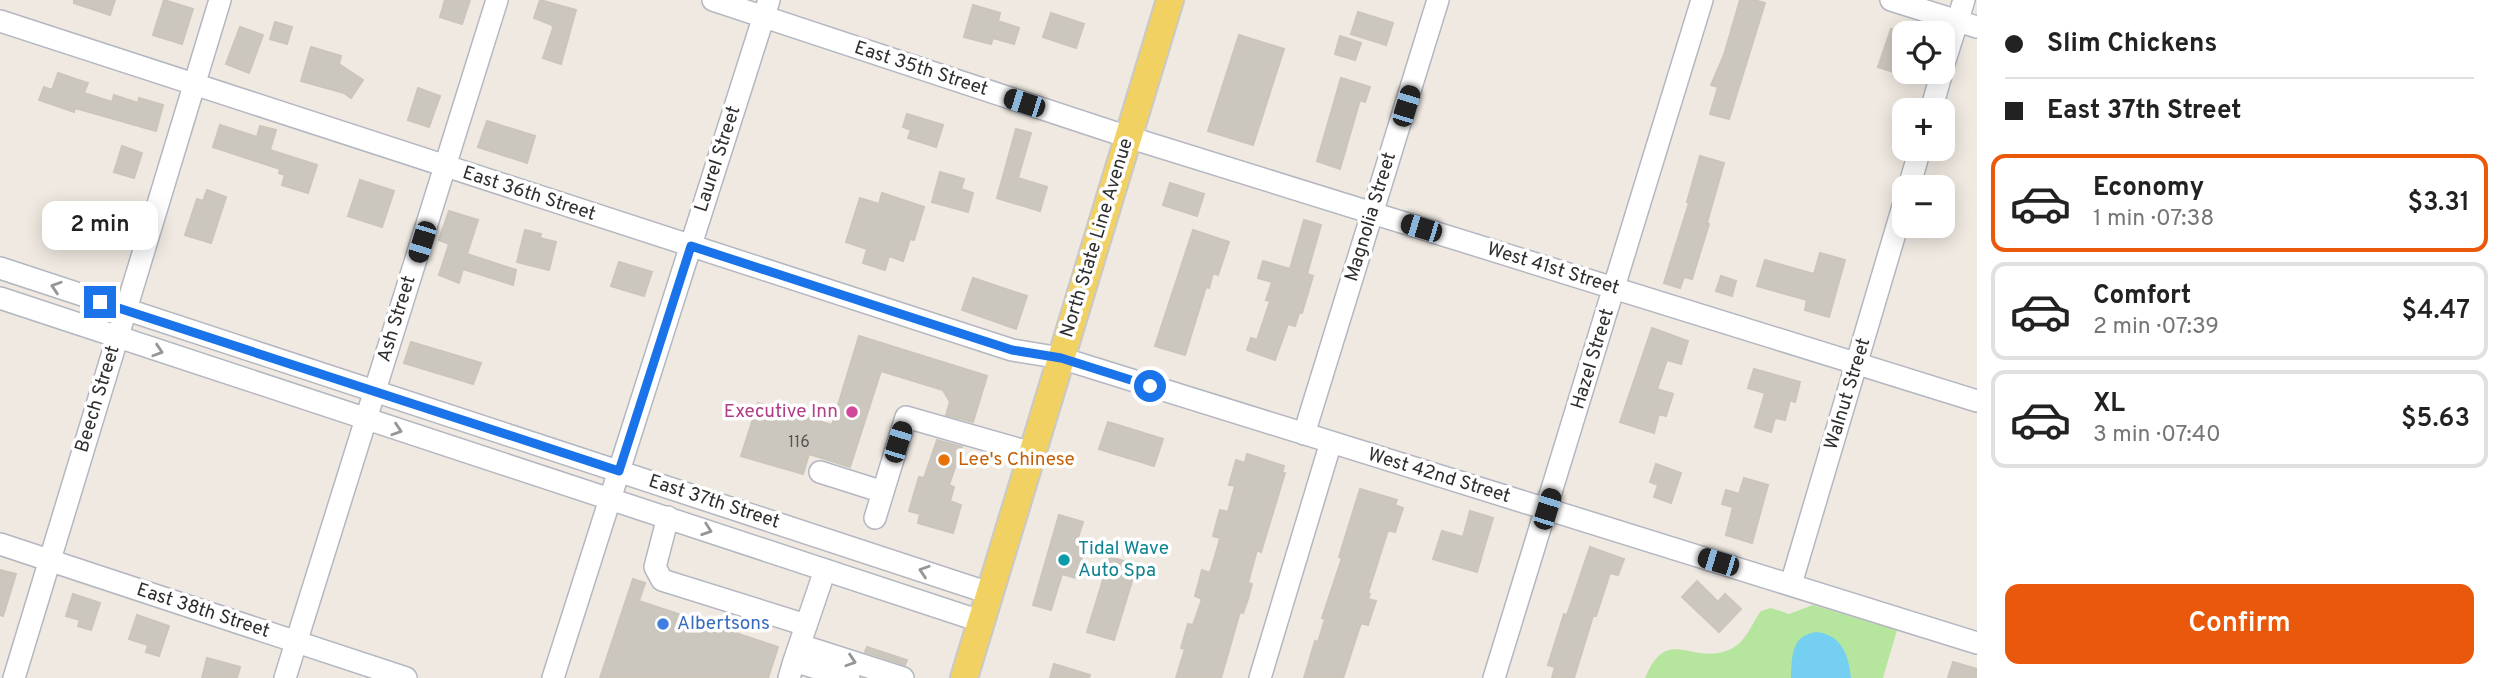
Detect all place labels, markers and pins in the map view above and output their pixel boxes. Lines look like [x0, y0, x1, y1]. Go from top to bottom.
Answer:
place label: Executive Inn [724, 400, 838, 424]
marker: Executive Inn [844, 404, 860, 420]
place label: Lee's Chinese [958, 448, 1075, 472]
marker: Lee's Chinese [936, 452, 952, 468]
place label: Tidal Wave Auto Spa [1078, 537, 1169, 583]
marker: Tidal Wave Auto Spa [1056, 552, 1072, 568]
place label: Albertsons [677, 612, 770, 636]
marker: Albertsons [655, 616, 671, 632]

